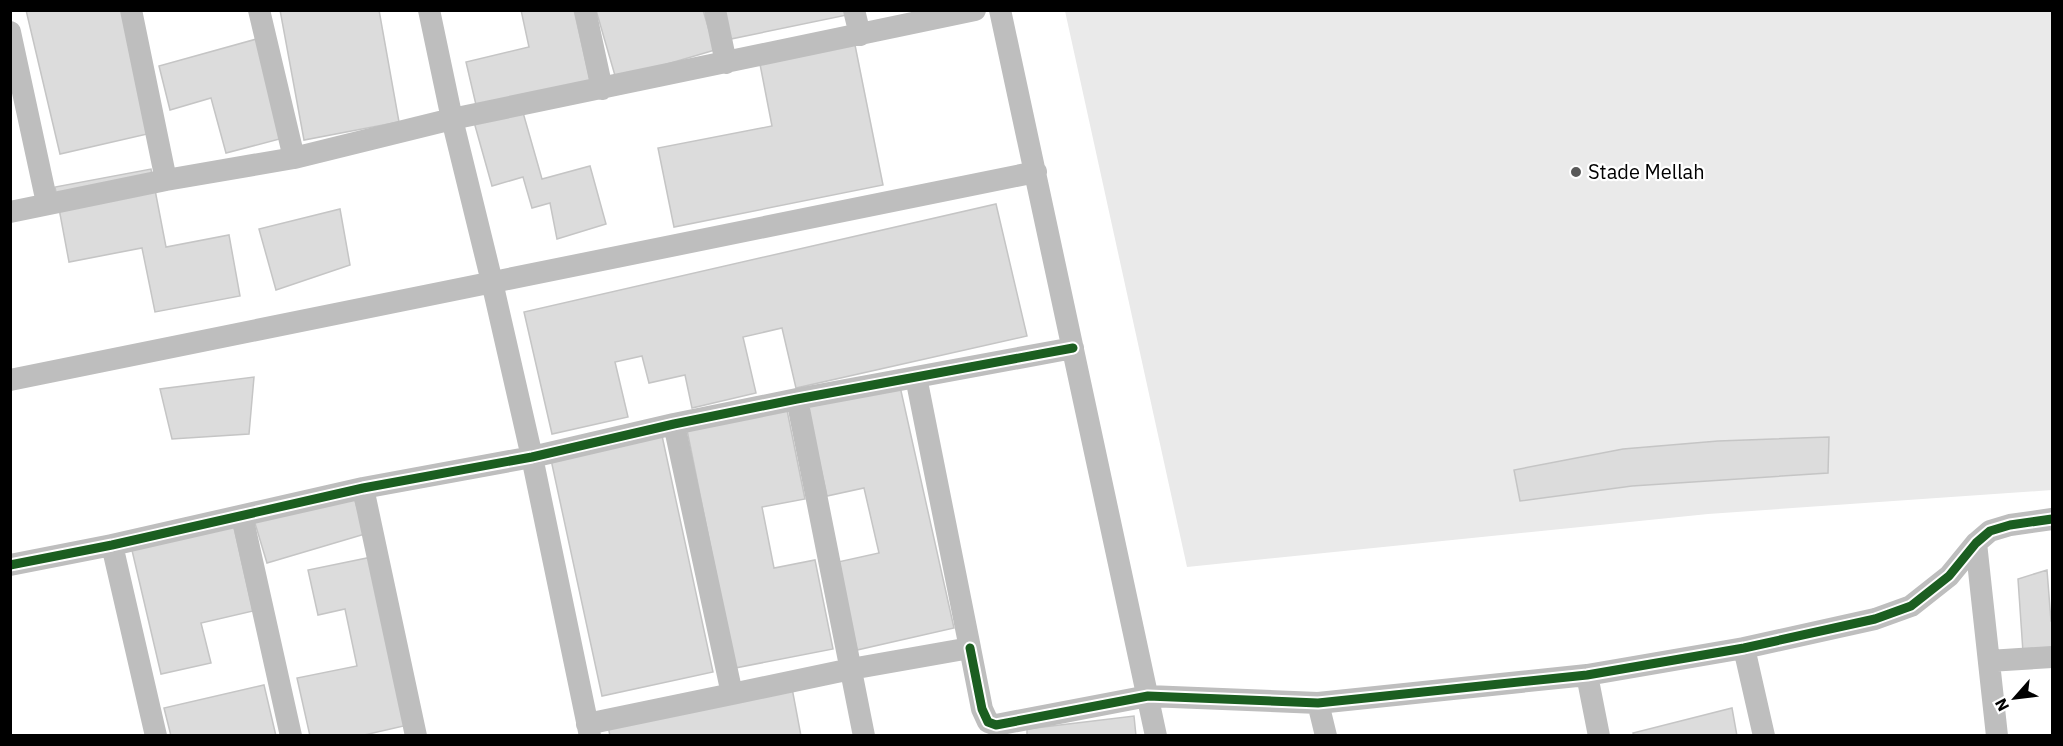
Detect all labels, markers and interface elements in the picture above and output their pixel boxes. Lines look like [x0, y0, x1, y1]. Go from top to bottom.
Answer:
place label: Stade Mellah [1588, 158, 1705, 185]
marker: Stade Mellah [1569, 165, 1583, 179]
north arrow [1985, 668, 2045, 728]
text: N [1990, 695, 2013, 715]

